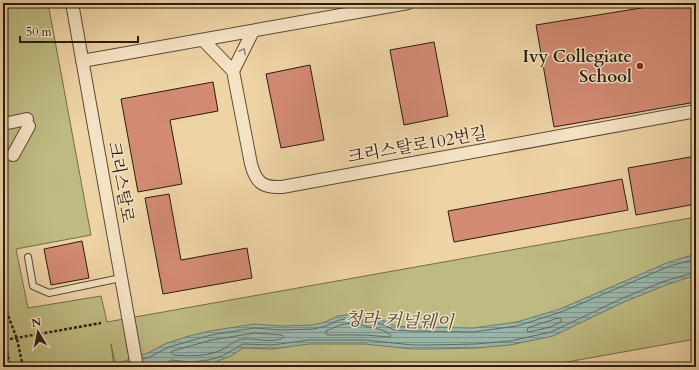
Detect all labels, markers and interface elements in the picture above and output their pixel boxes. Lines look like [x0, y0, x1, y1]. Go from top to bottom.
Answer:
scale bar [20, 18, 138, 44]
text: 50 m [26, 24, 53, 40]
place label: Ivy Collegiate School [523, 45, 632, 88]
one-way arrow [238, 47, 246, 55]
marker: Ivy Collegiate School [635, 61, 645, 71]
street label: 크리스탈로102번길 [346, 121, 488, 169]
street label: 크리스탈로 [103, 140, 140, 225]
water label: 청라 커널웨이 [344, 307, 456, 335]
north arrow [18, 312, 58, 352]
text: N [30, 314, 43, 331]

